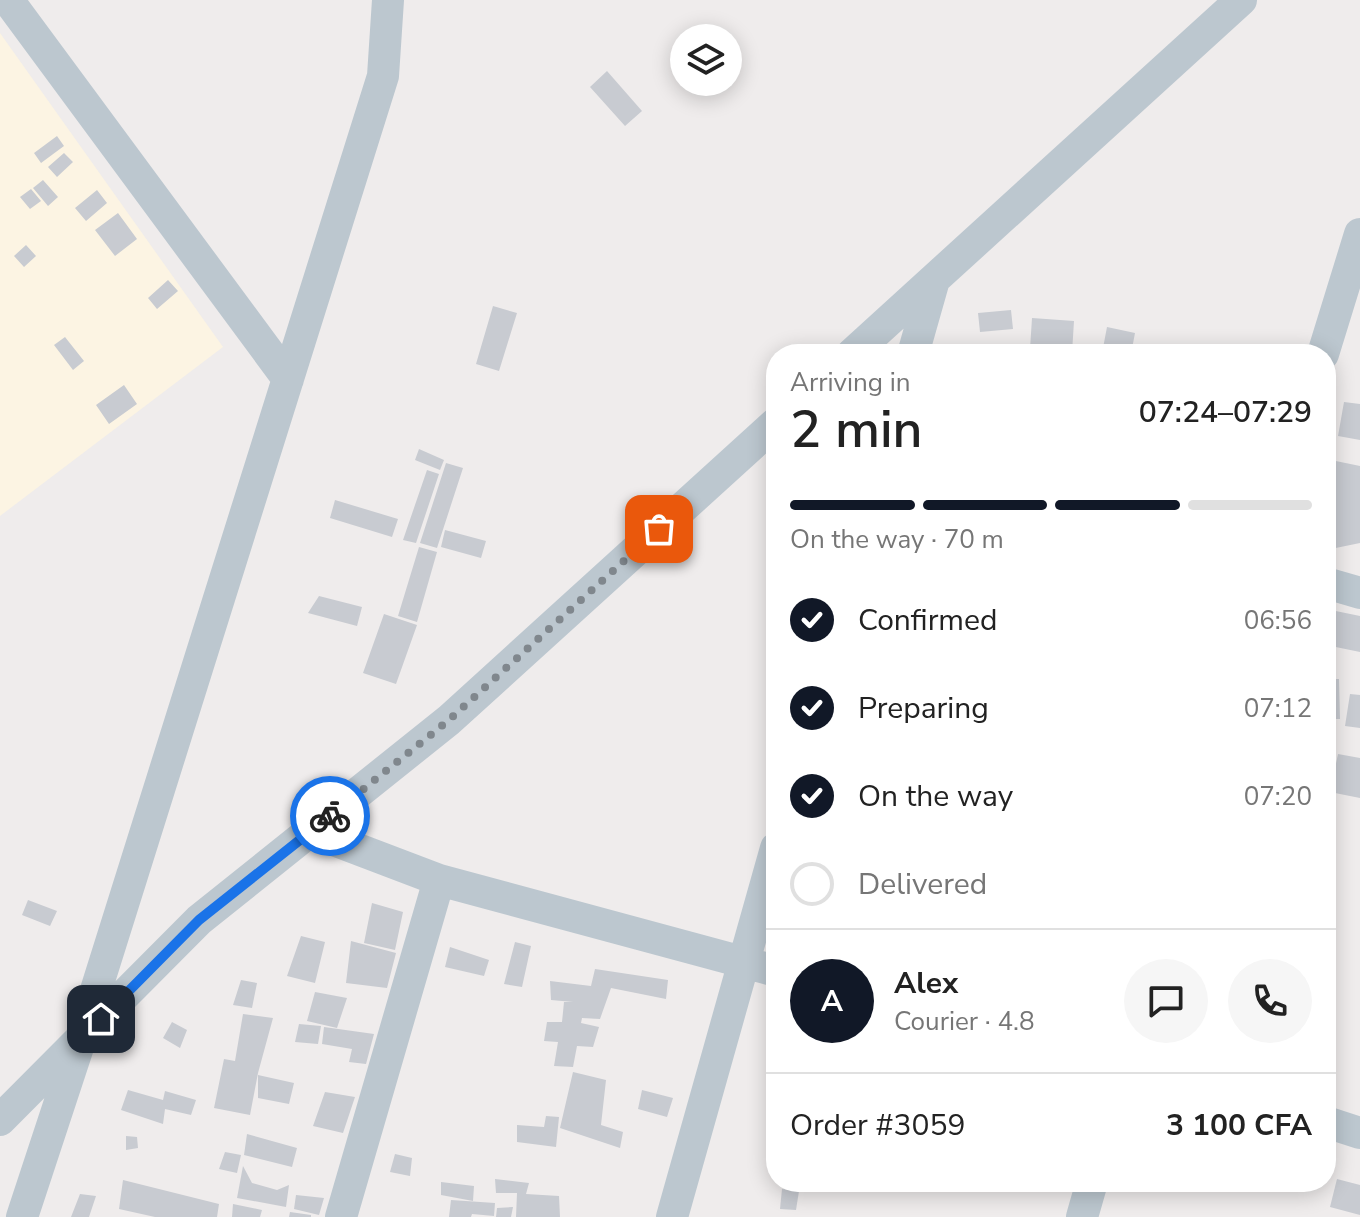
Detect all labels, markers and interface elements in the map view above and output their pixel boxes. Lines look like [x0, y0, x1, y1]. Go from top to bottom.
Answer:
map controls [670, 24, 742, 96]
button: layers [670, 24, 742, 96]
text: Arriving in [790, 365, 911, 400]
text: 07:24–07:29 [1139, 392, 1312, 433]
text: 2 min [790, 394, 923, 465]
pin [625, 495, 693, 563]
icon: bag [637, 507, 681, 551]
text: On the way · 70 m [790, 522, 1004, 557]
icon: check [790, 598, 834, 642]
text: Confirmed [858, 600, 998, 641]
text: 06:56 [1244, 603, 1312, 638]
icon: check [790, 686, 834, 730]
text: Preparing [858, 688, 989, 729]
text: 07:12 [1244, 691, 1312, 726]
icon: check [790, 774, 834, 818]
courier [290, 776, 370, 856]
text: On the way [858, 776, 1013, 817]
text: 07:20 [1244, 779, 1312, 814]
icon: bike [308, 794, 352, 838]
text: Delivered [858, 864, 987, 905]
button: chat [1124, 959, 1208, 1043]
button: phone [1228, 959, 1312, 1043]
text: Alex [894, 963, 958, 1004]
text: A [821, 981, 843, 1022]
pin [67, 985, 135, 1053]
icon: home [79, 997, 123, 1041]
text: Courier · 4.8 [894, 1004, 1035, 1039]
text: Order #3059 [790, 1105, 965, 1146]
text: 3 100 CFA [1166, 1105, 1312, 1146]

